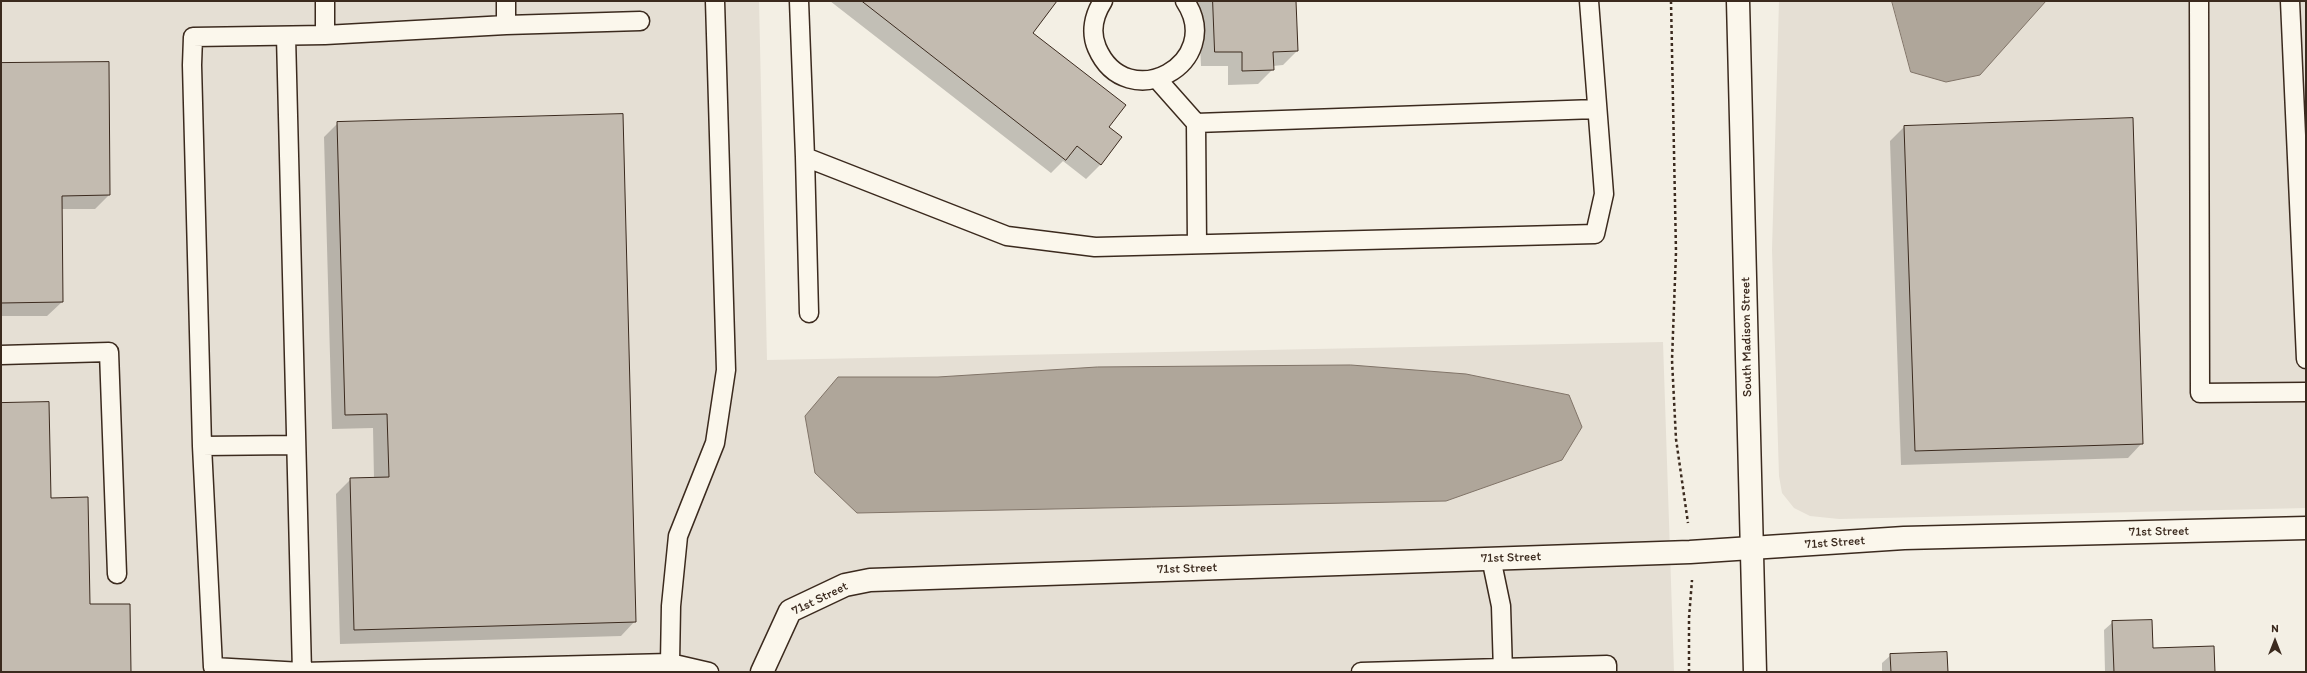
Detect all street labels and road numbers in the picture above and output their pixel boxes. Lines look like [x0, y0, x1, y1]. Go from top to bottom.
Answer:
street label: South Madison Street [1738, 277, 1756, 397]
street label: 71st Street [2129, 524, 2189, 540]
street label: 71st Street [1804, 533, 1866, 553]
street label: 71st Street [1481, 549, 1541, 567]
street label: 71st Street [1157, 560, 1217, 578]
street label: 71st Street [789, 579, 851, 619]

